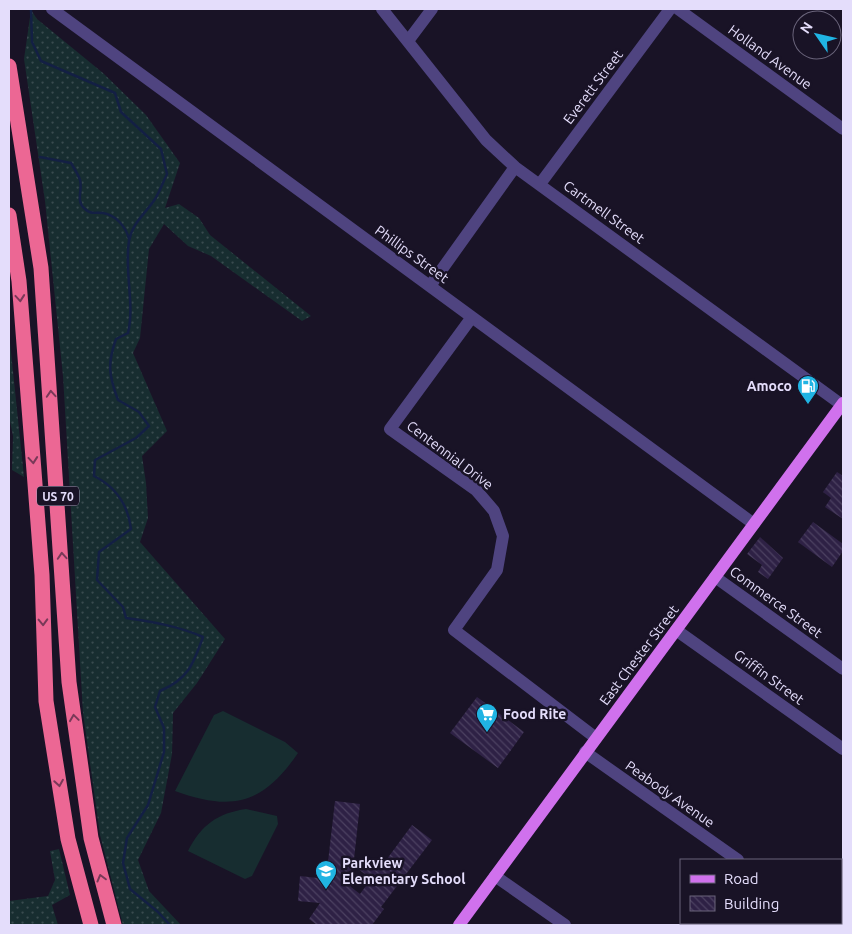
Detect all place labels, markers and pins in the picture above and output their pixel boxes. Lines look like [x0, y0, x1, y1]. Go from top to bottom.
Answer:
fuel station icon: Amoco [796, 374, 820, 405]
place label: Amoco [747, 378, 792, 394]
supermarket icon: Food Rite [475, 702, 499, 733]
place label: Food Rite [503, 706, 566, 722]
place label: Parkview Elementary School [342, 855, 465, 887]
school or university icon: Parkview Elementary School [314, 859, 338, 890]

